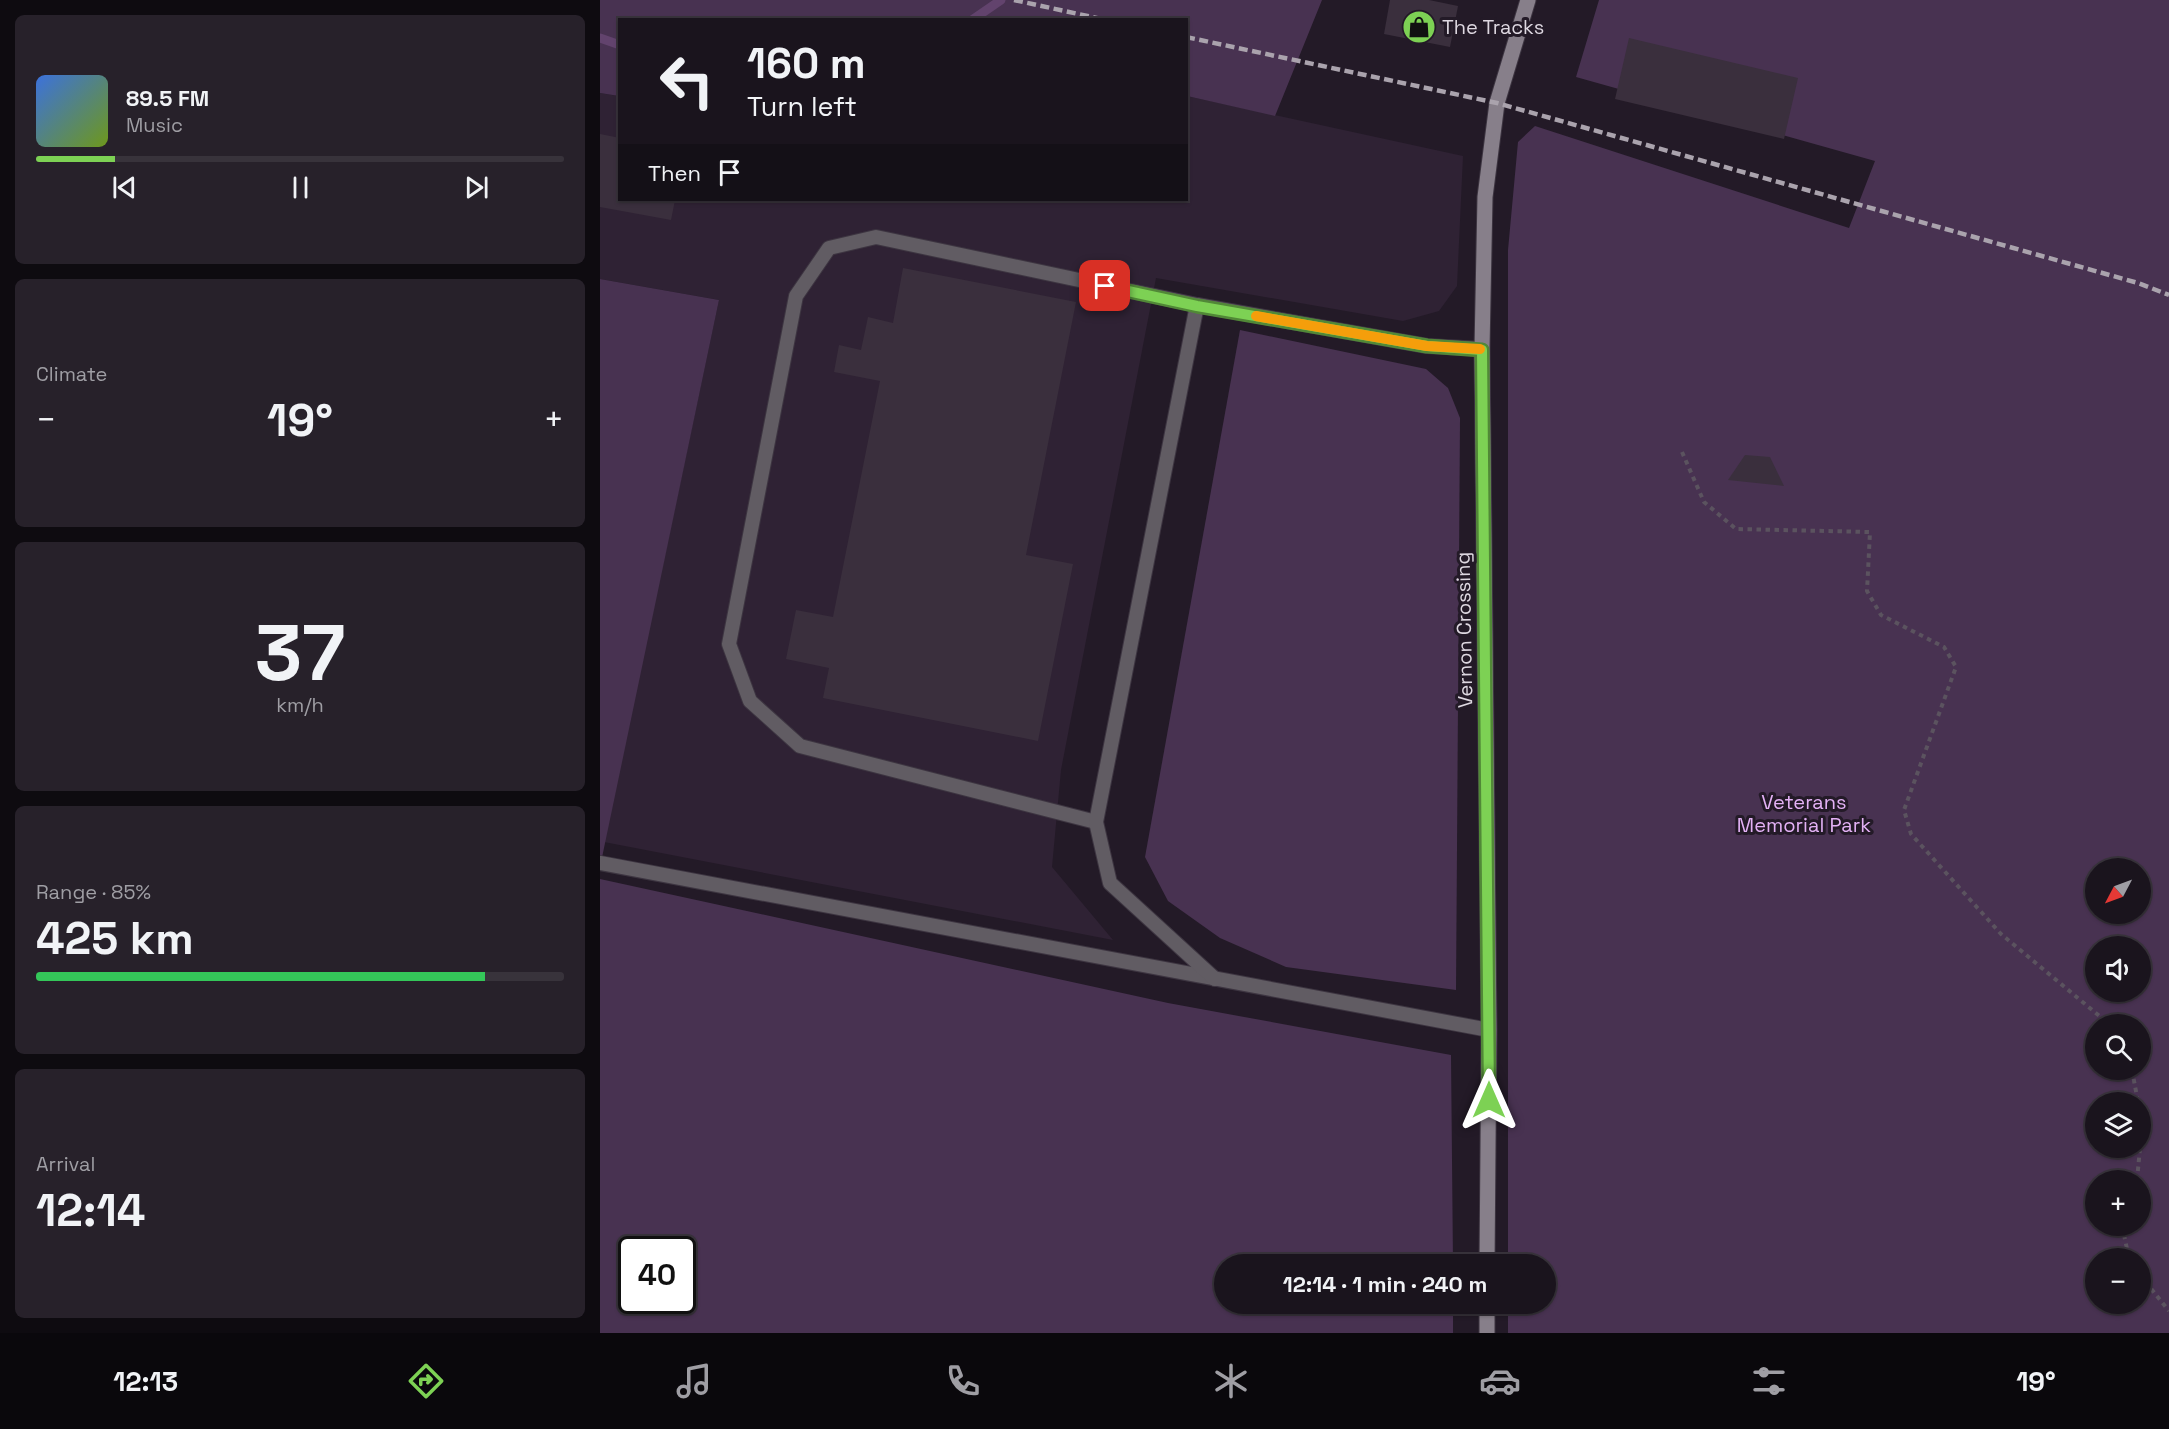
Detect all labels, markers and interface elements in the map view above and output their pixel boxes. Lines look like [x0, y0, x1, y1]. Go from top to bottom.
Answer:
shop icon: The Tracks [1401, 9, 1437, 45]
place label: The Tracks [1442, 14, 1544, 40]
text: 160 m [747, 37, 866, 90]
icon: left [648, 42, 726, 120]
text: 89.5 FM [126, 84, 209, 112]
text: Turn left [747, 89, 857, 124]
text: Music [126, 112, 183, 138]
icon: arrive [713, 156, 746, 189]
text: Then [648, 159, 701, 187]
icon: previous [108, 171, 141, 204]
icon: pause [284, 171, 317, 204]
icon: next [460, 171, 493, 204]
pin [1079, 260, 1130, 311]
icon: arrive [1088, 269, 1121, 302]
text: Climate [36, 361, 107, 387]
text: 19° [267, 392, 333, 449]
text: − [36, 399, 56, 441]
text: + [544, 399, 564, 441]
street label: Vernon Crossing [1450, 552, 1478, 708]
text: 37 [255, 603, 345, 703]
text: km/h [276, 692, 324, 718]
park label: Veterans Memorial Park [1737, 789, 1871, 838]
north arrow [2085, 858, 2151, 924]
map controls [2085, 858, 2151, 1314]
text: Range · 85% [36, 879, 151, 905]
text: 425 km [36, 910, 194, 967]
button: sound [2085, 936, 2151, 1002]
button: search [2085, 1014, 2151, 1080]
position arrow [1457, 1068, 1521, 1132]
button: layers [2085, 1092, 2151, 1158]
text: Arrival [36, 1151, 95, 1177]
button: + [2085, 1170, 2151, 1236]
text: 12:14 [36, 1182, 145, 1239]
speed limit sign: 40 [618, 1236, 696, 1314]
button: − [2085, 1248, 2151, 1314]
text: 12:14 · 1 min · 240 m [1283, 1270, 1487, 1298]
icon: directions [405, 1360, 447, 1402]
icon: music [673, 1360, 715, 1402]
icon: phone [942, 1360, 984, 1402]
icon: climate [1210, 1360, 1252, 1402]
icon: car [1479, 1360, 1521, 1402]
icon: filters [1748, 1360, 1790, 1402]
text: 12:13 [113, 1364, 178, 1399]
text: 19° [2016, 1364, 2056, 1399]

